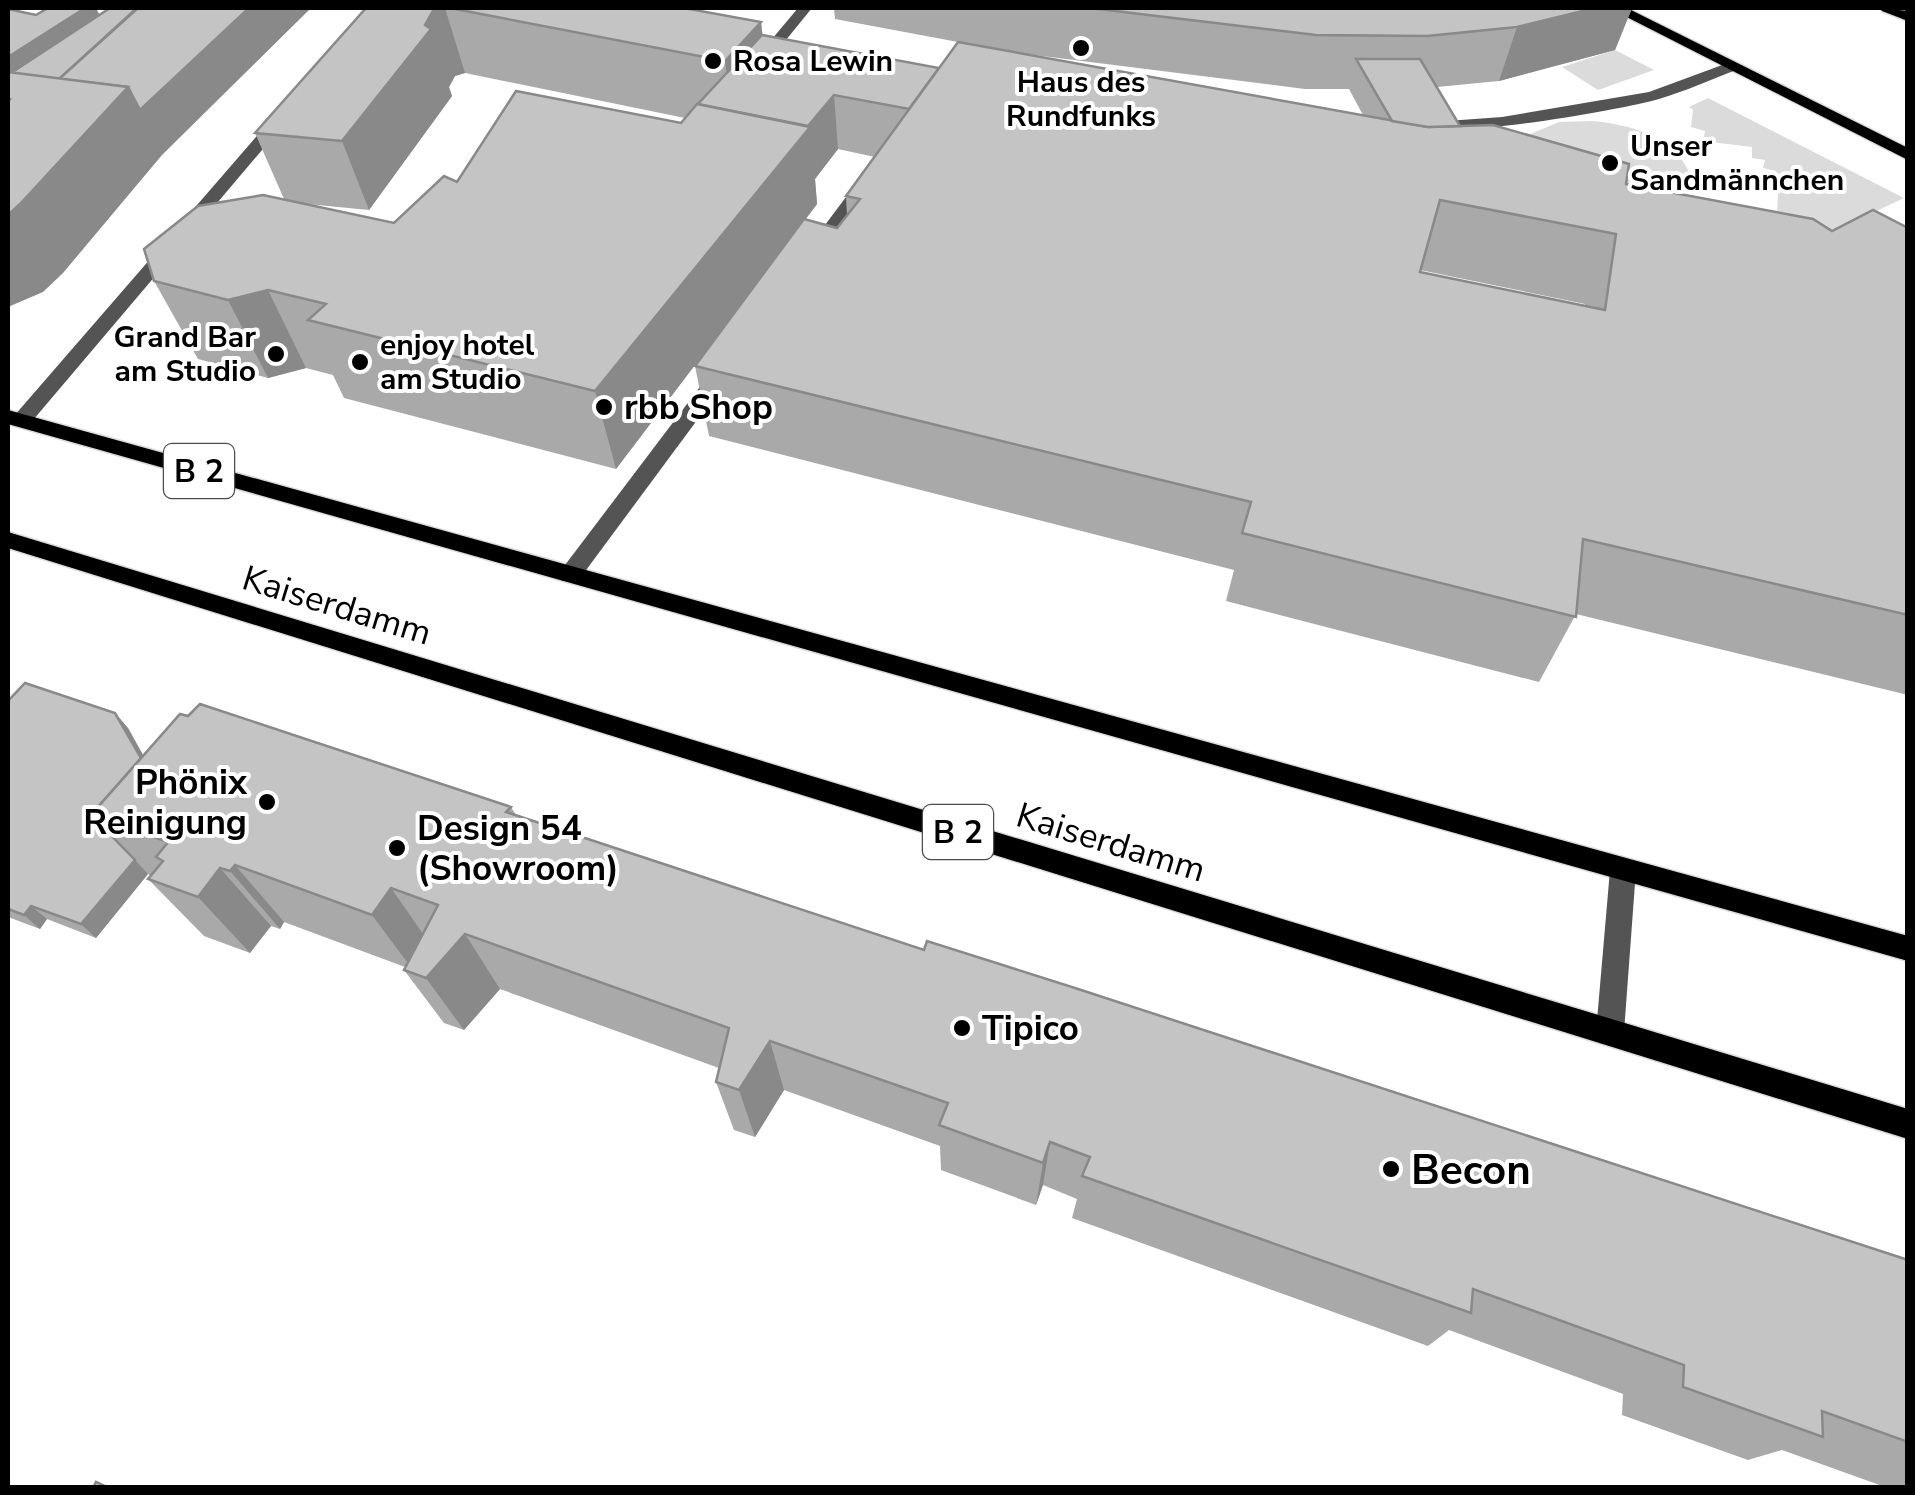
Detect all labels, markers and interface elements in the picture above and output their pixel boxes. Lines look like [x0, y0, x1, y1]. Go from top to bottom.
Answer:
marker: Haus des Rundfunks [1070, 37, 1092, 59]
place label: Rosa Lewin [733, 41, 893, 82]
marker: Rosa Lewin [702, 50, 724, 72]
place label: Haus des Rundfunks [1006, 62, 1156, 137]
place label: Unser Sandmännchen [1630, 126, 1844, 201]
marker: Unser Sandmännchen [1599, 152, 1621, 174]
place label: Grand Bar am Studio [113, 317, 256, 392]
place label: enjoy hotel am Studio [380, 325, 535, 400]
marker: Grand Bar am Studio [265, 343, 287, 365]
marker: enjoy hotel am Studio [349, 351, 371, 373]
place label: rbb Shop [624, 384, 773, 431]
marker: rbb Shop [593, 396, 615, 418]
road number: B 2 [164, 444, 234, 498]
street label: Kaiserdamm [237, 554, 437, 656]
place label: Phönix Reinigung [83, 759, 248, 846]
marker: Phönix Reinigung [256, 791, 278, 813]
street label: Kaiserdamm [1011, 791, 1211, 893]
place label: Design 54 (Showroom) [417, 805, 619, 892]
road number: B 2 [923, 805, 993, 859]
marker: Design 54 (Showroom) [386, 837, 408, 859]
place label: Tipico [982, 1005, 1079, 1052]
marker: Tipico [951, 1017, 973, 1039]
place label: Becon [1411, 1142, 1531, 1199]
marker: Becon [1380, 1158, 1402, 1180]

